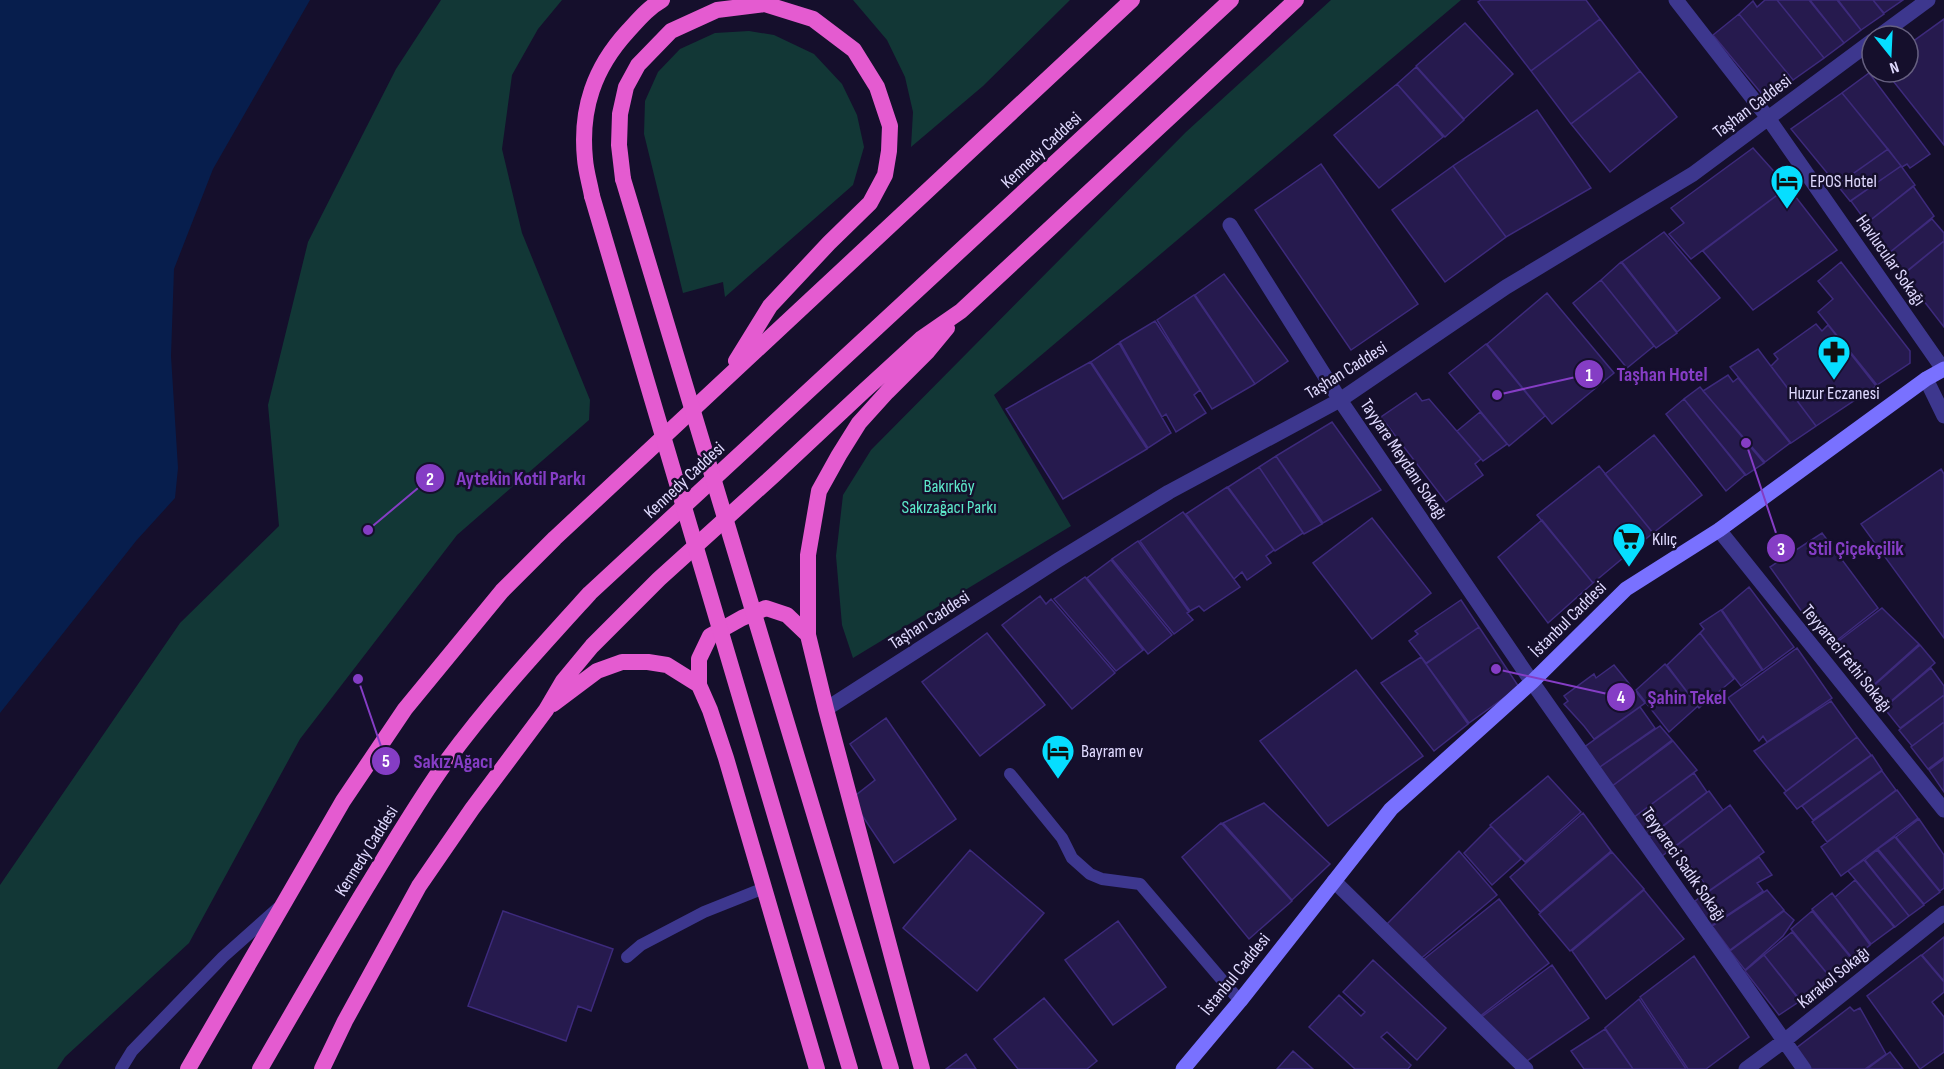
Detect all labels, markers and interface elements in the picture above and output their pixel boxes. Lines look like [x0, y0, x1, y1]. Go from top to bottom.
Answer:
north arrow [1860, 24, 1920, 84]
text: N [1887, 56, 1901, 77]
street label: Taşhan Caddesi [1709, 70, 1795, 143]
street label: Kennedy Caddesi [997, 108, 1086, 193]
hotel icon: EPOS Hotel [1769, 163, 1805, 210]
place label: EPOS Hotel [1810, 171, 1877, 192]
street label: Havlucular Sokağı [1851, 211, 1930, 310]
pharmacy icon: Huzur Eczanesi [1816, 334, 1852, 381]
street label: Taşhan Caddesi [1302, 337, 1391, 404]
callout: Taşhan Hotel [1574, 355, 1719, 393]
text: Taşhan Hotel [1617, 363, 1707, 387]
text: 1 [1585, 365, 1593, 386]
place label: Huzur Eczanesi [1788, 383, 1880, 404]
street label: Tayyare Meydanı Sokağı [1355, 395, 1452, 524]
street label: Kennedy Caddesi [640, 438, 729, 523]
callout: Aytekin Kotil Parkı [415, 459, 598, 497]
text: Aytekin Kotil Parkı [456, 467, 585, 491]
text: 2 [426, 469, 434, 490]
park label: Bakırköy Sakızağacı Parkı [901, 476, 997, 518]
supermarket icon: Kılıç [1611, 521, 1647, 568]
place label: Kılıç [1652, 529, 1677, 550]
callout: Stil Çiçekçilik [1766, 529, 1916, 567]
text: Stil Çiçekçilik [1808, 537, 1904, 561]
text: 3 [1777, 539, 1785, 560]
street label: İstanbul Caddesi [1526, 577, 1611, 662]
street label: Taşhan Caddesi [885, 587, 974, 654]
street label: Teyyareci Fethi Sokağı [1797, 600, 1896, 716]
callout: Şahin Tekel [1606, 678, 1739, 716]
text: Şahin Tekel [1648, 686, 1726, 710]
text: 4 [1617, 687, 1626, 708]
hotel icon: Bayram ev [1040, 733, 1076, 780]
place label: Bayram ev [1081, 741, 1143, 762]
callout: Sakız Ağacı [371, 742, 504, 780]
text: Sakız Ağacı [413, 750, 493, 774]
text: 5 [382, 751, 390, 772]
street label: Kennedy Caddesi [330, 802, 402, 900]
street label: Teyyareci Sadık Sokağı [1637, 803, 1731, 925]
street label: İstanbul Caddesi [1196, 929, 1275, 1019]
street label: Karakol Sokağı [1793, 942, 1874, 1013]

